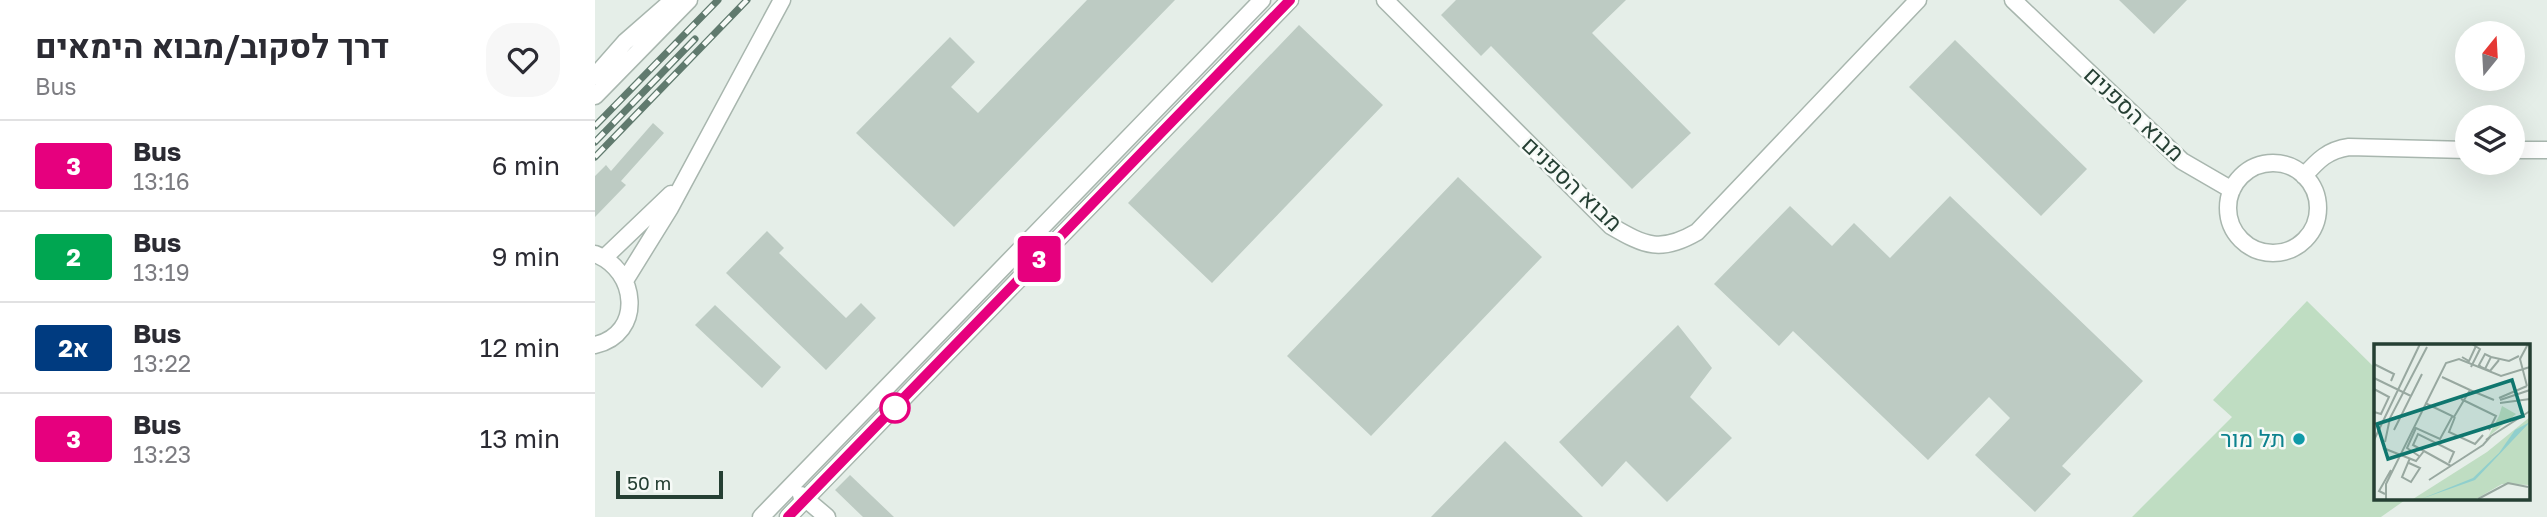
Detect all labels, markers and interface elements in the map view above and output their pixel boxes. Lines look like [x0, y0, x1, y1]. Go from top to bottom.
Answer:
north arrow [2455, 21, 2525, 91]
map controls [2455, 21, 2525, 175]
button: heart [486, 23, 560, 97]
text: דרך לסקוב/מבוא הימאים [35, 26, 389, 65]
street label: מבוא הספנים [2079, 60, 2190, 167]
text: Bus [35, 72, 77, 100]
button: layers [2455, 105, 2525, 175]
street label: מבוא הספנים [1517, 130, 1628, 237]
text: Bus [133, 136, 181, 167]
text: 6 min [492, 150, 560, 181]
text: 3 [66, 151, 81, 180]
text: 13:16 [133, 167, 190, 195]
text: Bus [133, 227, 181, 258]
line badge: 3 [1016, 236, 1062, 282]
text: 9 min [492, 241, 560, 272]
text: 2 [66, 242, 81, 271]
text: 3 [1032, 244, 1046, 273]
text: 13:19 [133, 258, 190, 286]
text: Bus [133, 318, 181, 349]
text: 12 min [480, 332, 560, 363]
text: 2א [58, 333, 89, 362]
inset map [2374, 344, 2529, 500]
text: 13:22 [133, 349, 191, 377]
unlabelled marker [880, 393, 910, 423]
text: Bus [133, 409, 181, 440]
text: 13 min [480, 423, 560, 454]
text: 3 [66, 424, 81, 453]
place label: תל מור [2220, 424, 2285, 452]
marker: תל מור [2291, 431, 2307, 447]
text: 13:23 [133, 440, 191, 468]
scale bar [616, 468, 723, 500]
text: 50 m [627, 471, 671, 494]

